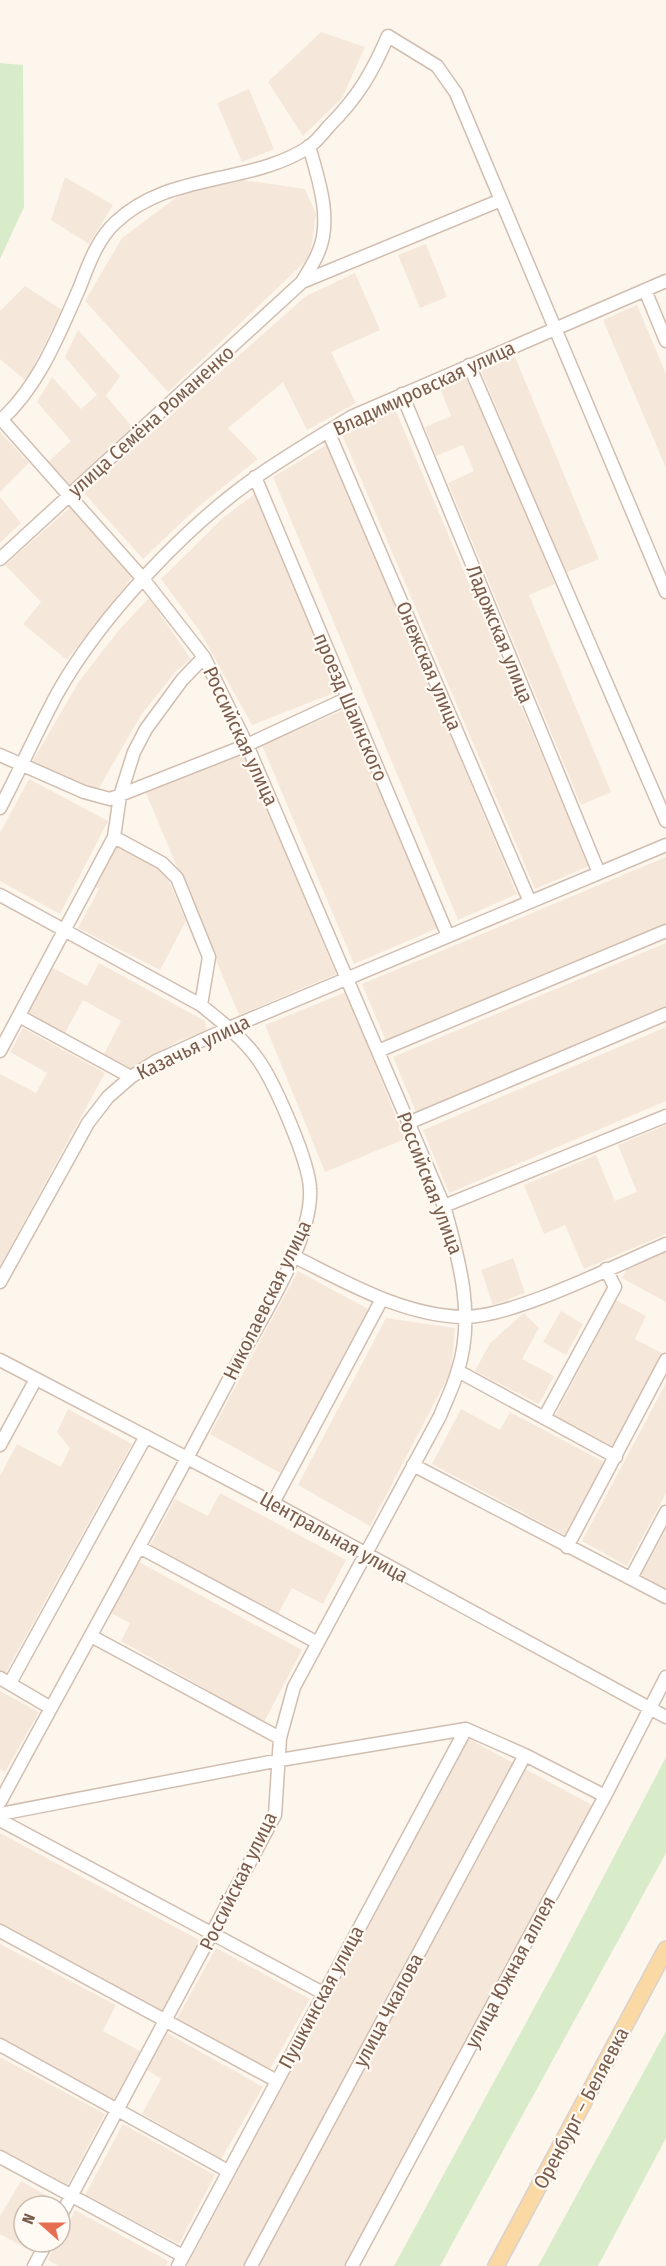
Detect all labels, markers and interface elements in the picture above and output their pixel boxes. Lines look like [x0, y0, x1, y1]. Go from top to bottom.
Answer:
street label: Владимировская улица [329, 335, 519, 441]
street label: улица Семёна Романенко [63, 340, 239, 502]
street label: Ладожская улица [461, 561, 539, 707]
street label: Онежская улица [391, 598, 467, 734]
street label: проезд Шаинского [309, 629, 393, 785]
street label: Российская улица [198, 663, 284, 809]
street label: Казачья улица [133, 1009, 253, 1085]
street label: Российская улица [392, 1108, 468, 1258]
street label: Николаевская улица [218, 1216, 316, 1384]
street label: Центральная улица [256, 1486, 412, 1588]
street label: Российская улица [194, 1808, 282, 1954]
street label: улица Южная аллея [460, 1892, 560, 2052]
street label: Пушкинская улица [273, 1922, 369, 2072]
street label: улица Чкалова [348, 1949, 428, 2071]
street label: Оренбург – Беляевка [528, 2023, 634, 2193]
north arrow [12, 2194, 72, 2254]
text: N [18, 2211, 39, 2227]

